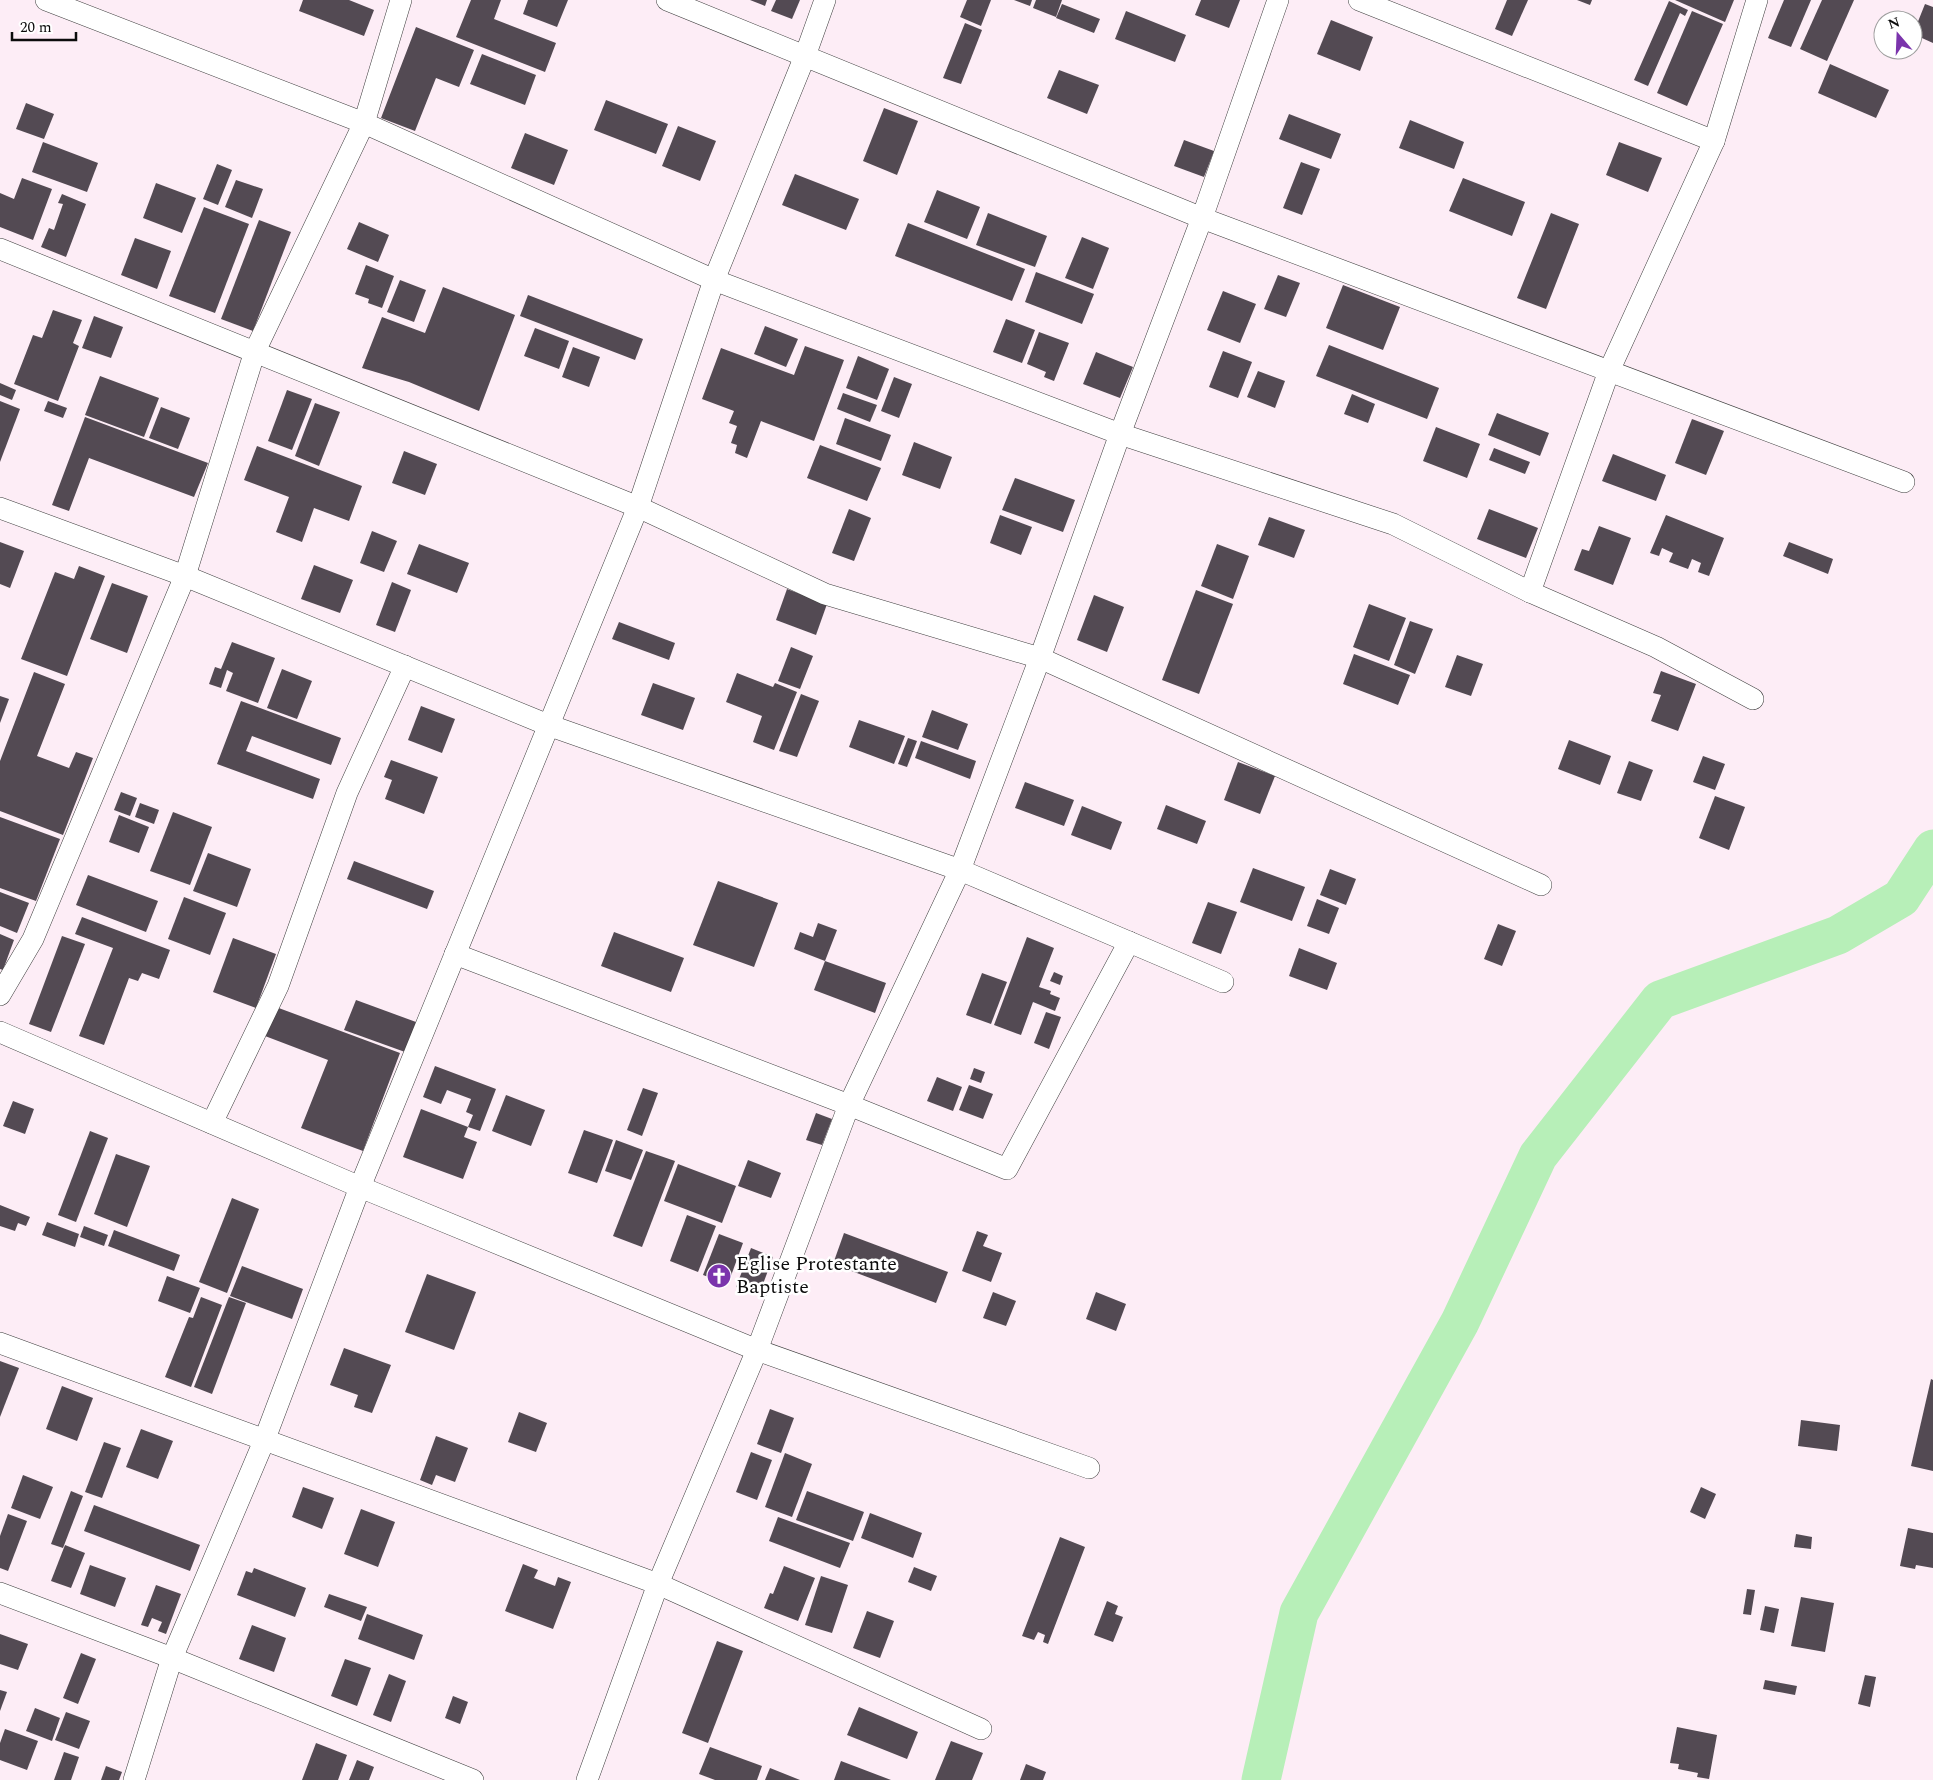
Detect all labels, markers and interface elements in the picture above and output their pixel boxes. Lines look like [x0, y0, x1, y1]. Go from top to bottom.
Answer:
scale bar [12, 10, 76, 42]
north arrow [1873, 10, 1923, 60]
text: N [1885, 11, 1903, 35]
text: 20 m [20, 16, 52, 39]
place label: Eglise Protestante Baptiste [736, 1249, 897, 1302]
church icon: Eglise Protestante Baptiste [706, 1263, 732, 1289]

